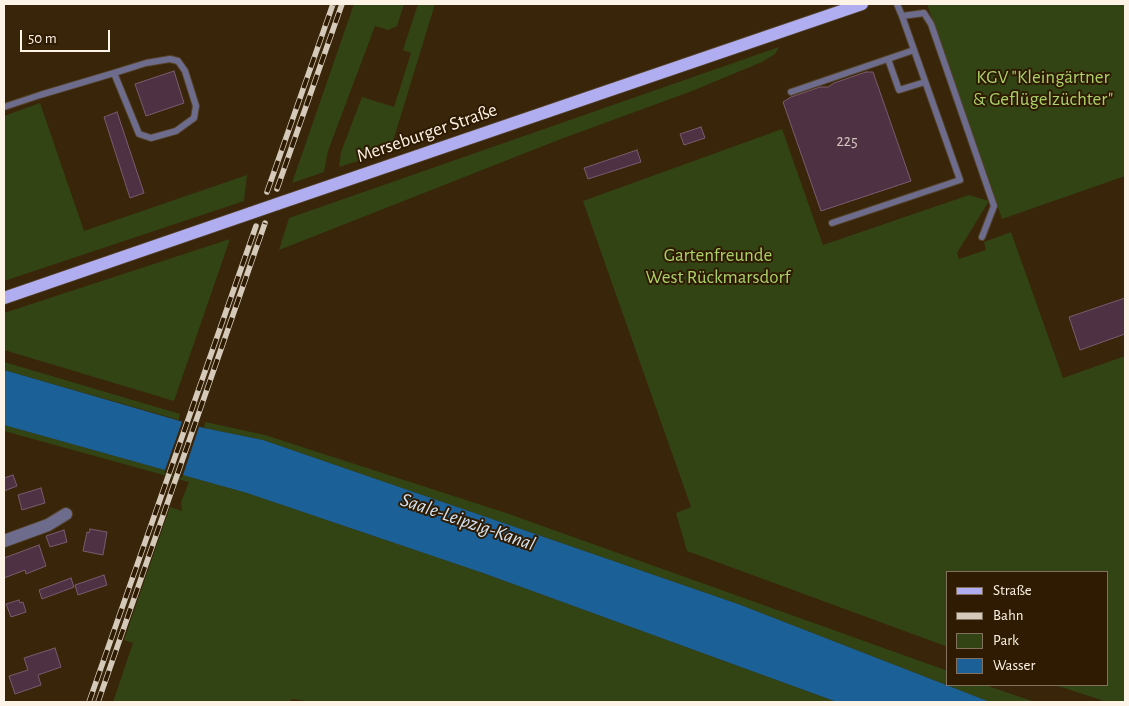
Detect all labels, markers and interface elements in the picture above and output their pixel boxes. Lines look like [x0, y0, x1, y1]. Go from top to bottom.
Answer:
scale bar [22, 20, 112, 52]
text: 50 m [28, 31, 57, 46]
park label: KGV "Kleingärtner & Geflügelzüchter" [973, 66, 1113, 110]
street label: Merseburger Straße [354, 98, 500, 168]
house number: 225 [836, 131, 858, 151]
park label: Gartenfreunde West Rückmarsdorf [646, 244, 790, 288]
water label: Saale-Leipzig-Kanal [397, 488, 539, 556]
legend [946, 571, 1109, 686]
text: Straße [993, 583, 1032, 598]
text: Bahn [993, 608, 1023, 623]
text: Park [993, 633, 1019, 648]
text: Wasser [993, 658, 1035, 673]

